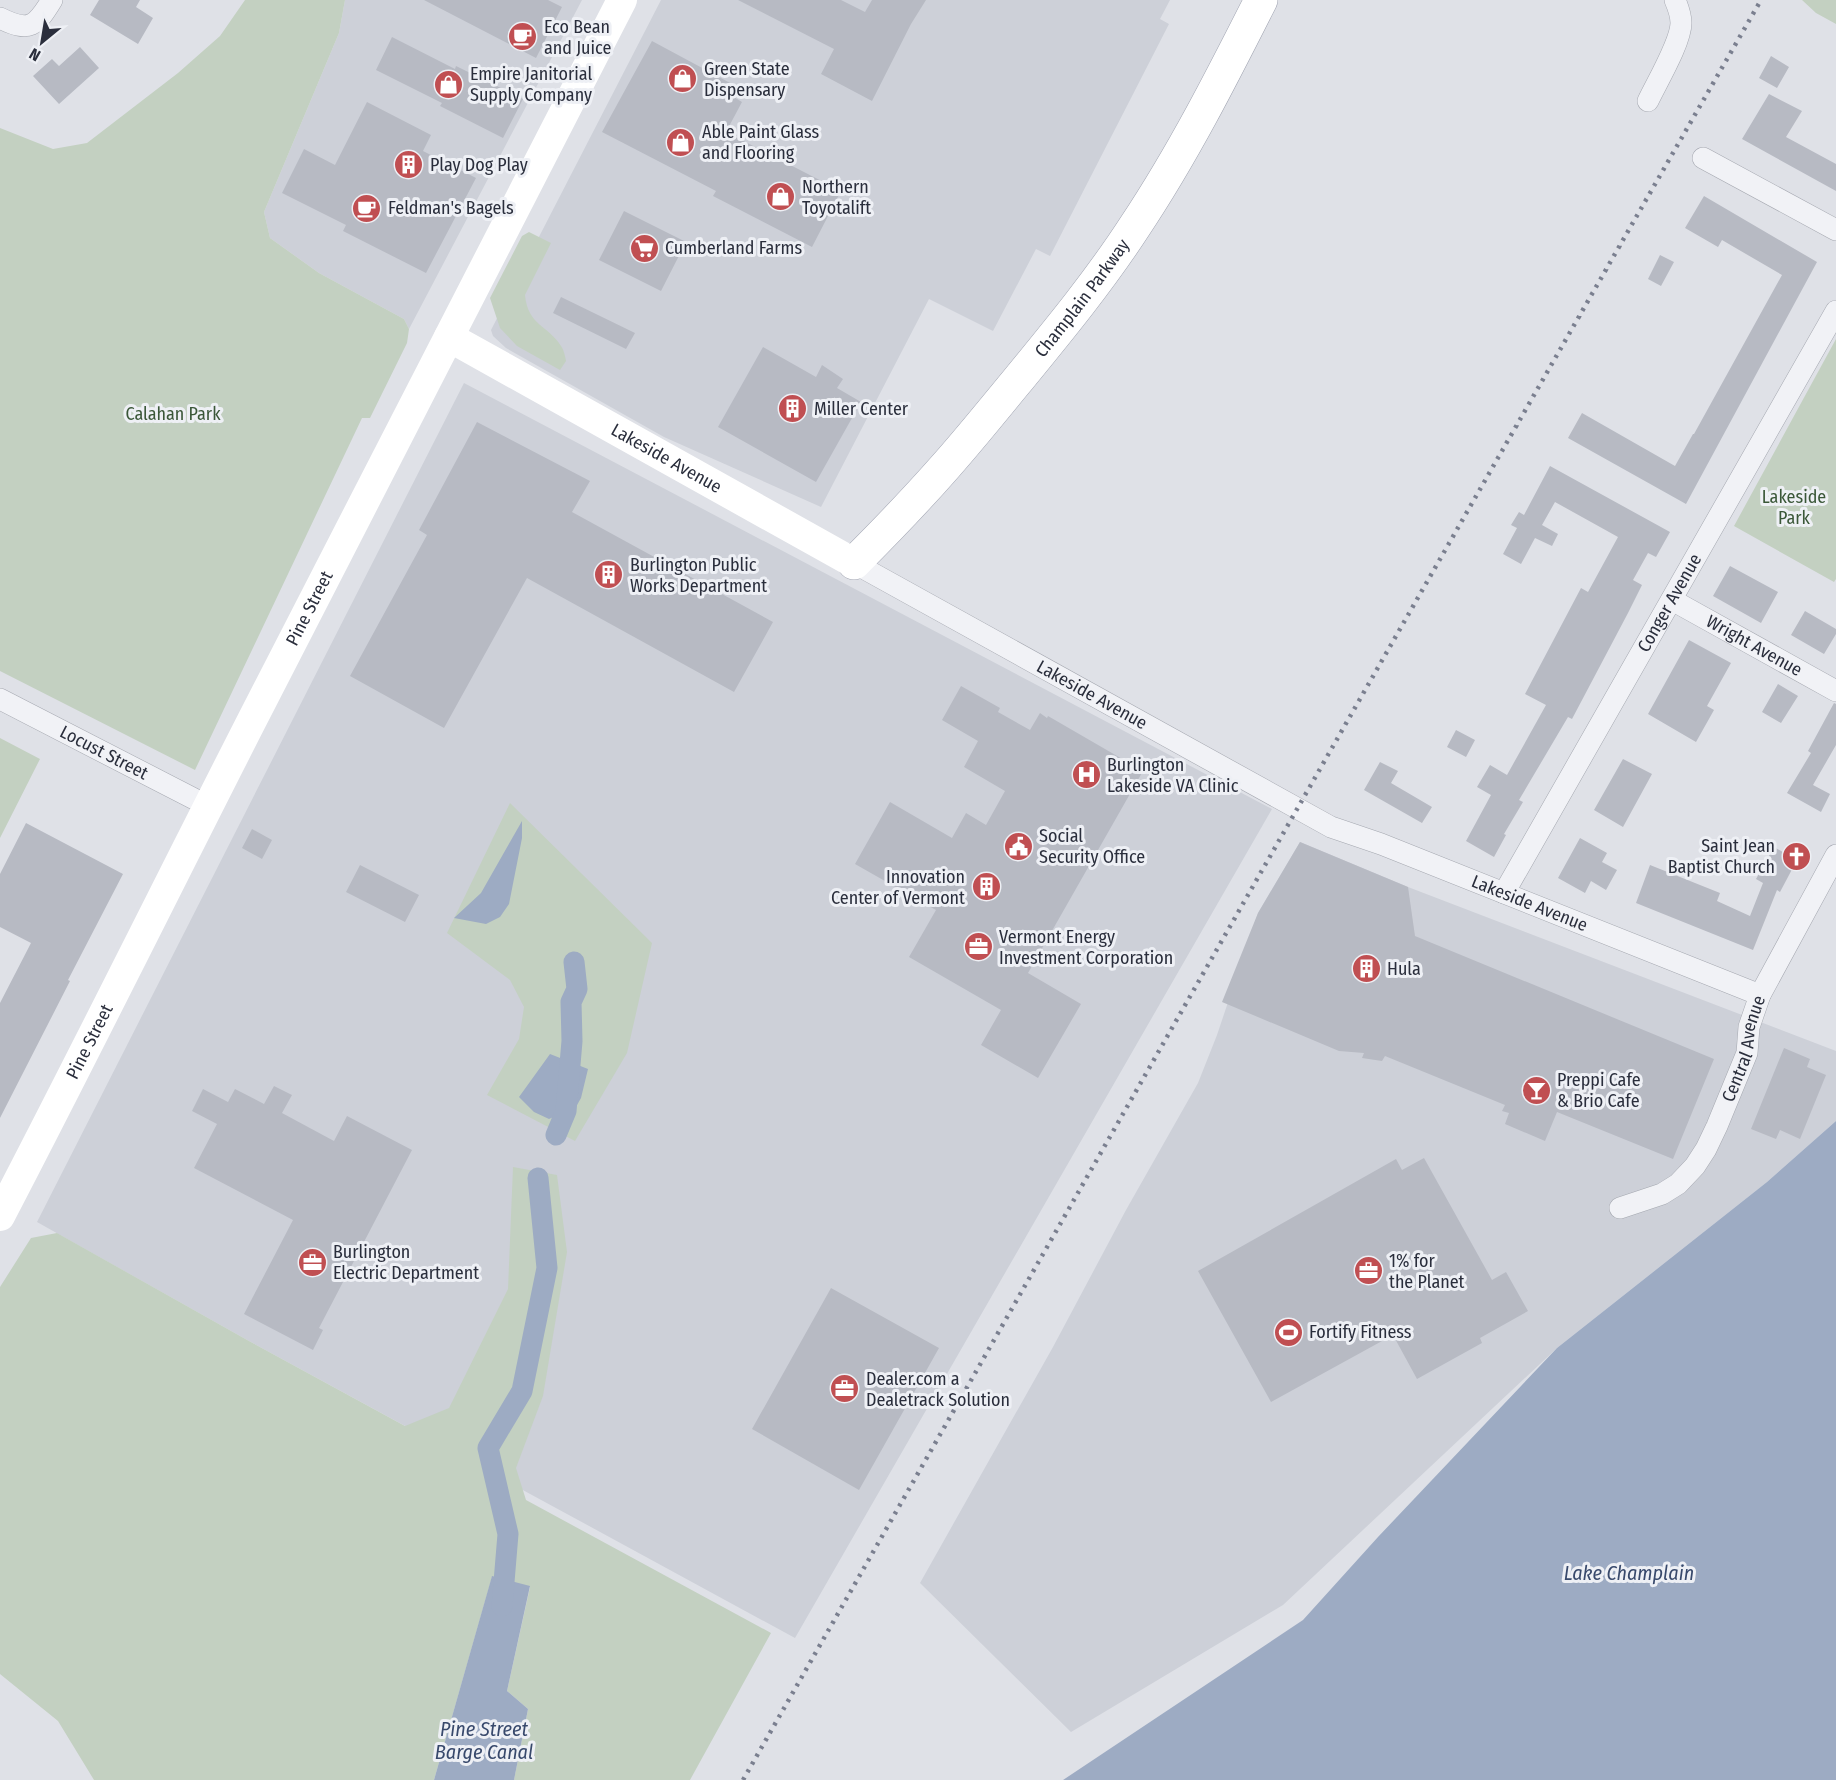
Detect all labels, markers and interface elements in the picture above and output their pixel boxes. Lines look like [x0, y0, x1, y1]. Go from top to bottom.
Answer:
north arrow [12, 12, 72, 72]
place label: Eco Bean and Juice [544, 16, 611, 59]
cafe icon: Eco Bean and Juice [507, 21, 539, 53]
text: N [26, 44, 44, 65]
place label: Green State Dispensary [704, 58, 790, 101]
place label: Empire Janitorial Supply Company [470, 63, 592, 106]
shop icon: Green State Dispensary [667, 63, 699, 95]
shop icon: Empire Janitorial Supply Company [433, 68, 465, 100]
place label: Able Paint Glass and Flooring [702, 121, 819, 164]
shop icon: Able Paint Glass and Flooring [665, 126, 697, 158]
building icon: Play Dog Play [393, 149, 425, 181]
place label: Play Dog Play [430, 154, 528, 176]
place label: Northern Toyotalift [802, 176, 871, 219]
shop icon: Northern Toyotalift [765, 181, 797, 213]
cafe icon: Feldman's Bagels [351, 192, 383, 224]
place label: Feldman's Bagels [388, 197, 514, 219]
supermarket icon: Cumberland Farms [628, 232, 660, 264]
street label: Champlain Parkway [1030, 235, 1134, 362]
place label: Cumberland Farms [665, 237, 802, 259]
building icon: Miller Center [777, 393, 809, 425]
place label: Miller Center [814, 398, 909, 420]
park label: Calahan Park [125, 403, 221, 425]
street label: Lakeside Avenue [607, 419, 726, 498]
park label: Lakeside Park [1762, 486, 1826, 529]
street label: Conger Avenue [1633, 550, 1706, 656]
place label: Burlington Public Works Department [630, 554, 767, 597]
building icon: Burlington Public Works Department [593, 559, 625, 591]
street label: Pine Street [281, 567, 338, 649]
street label: Wright Avenue [1702, 610, 1806, 681]
street label: Lakeside Avenue [1033, 655, 1151, 734]
street label: Locust Street [56, 721, 152, 784]
place label: Burlington Lakeside VA Clinic [1107, 754, 1239, 797]
hospital icon: Burlington Lakeside VA Clinic [1070, 759, 1102, 791]
place label: Social Security Office [1039, 825, 1145, 868]
public building icon: Social Security Office [1002, 830, 1034, 862]
place label: Saint Jean Baptist Church [1668, 835, 1775, 878]
church icon: Saint Jean Baptist Church [1780, 840, 1812, 872]
place label: Innovation Center of Vermont [831, 866, 965, 909]
street label: Lakeside Avenue [1468, 870, 1591, 936]
building icon: Innovation Center of Vermont [970, 871, 1002, 903]
place label: Vermont Energy Investment Corporation [999, 926, 1173, 969]
office icon: Vermont Energy Investment Corporation [962, 931, 994, 963]
building icon: Hula [1350, 953, 1382, 985]
place label: Hula [1387, 958, 1421, 980]
street label: Central Avenue [1717, 992, 1770, 1105]
street label: Pine Street [61, 1000, 118, 1083]
place label: Preppi Cafe & Brio Cafe [1557, 1069, 1641, 1112]
bar icon: Preppi Cafe & Brio Cafe [1520, 1074, 1552, 1106]
place label: Burlington Electric Department [333, 1241, 479, 1284]
office icon: Burlington Electric Department [296, 1246, 328, 1278]
place label: 1% for the Planet [1389, 1250, 1465, 1293]
office icon: 1% for the Planet [1352, 1255, 1384, 1287]
sports icon: Fortify Fitness [1272, 1316, 1304, 1348]
place label: Fortify Fitness [1309, 1321, 1412, 1343]
place label: Dealer.com a Dealetrack Solution [866, 1368, 1010, 1411]
office icon: Dealer.com a Dealetrack Solution [829, 1373, 861, 1405]
water label: Lake Champlain [1564, 1561, 1694, 1585]
water label: Pine Street Barge Canal [435, 1717, 533, 1764]

